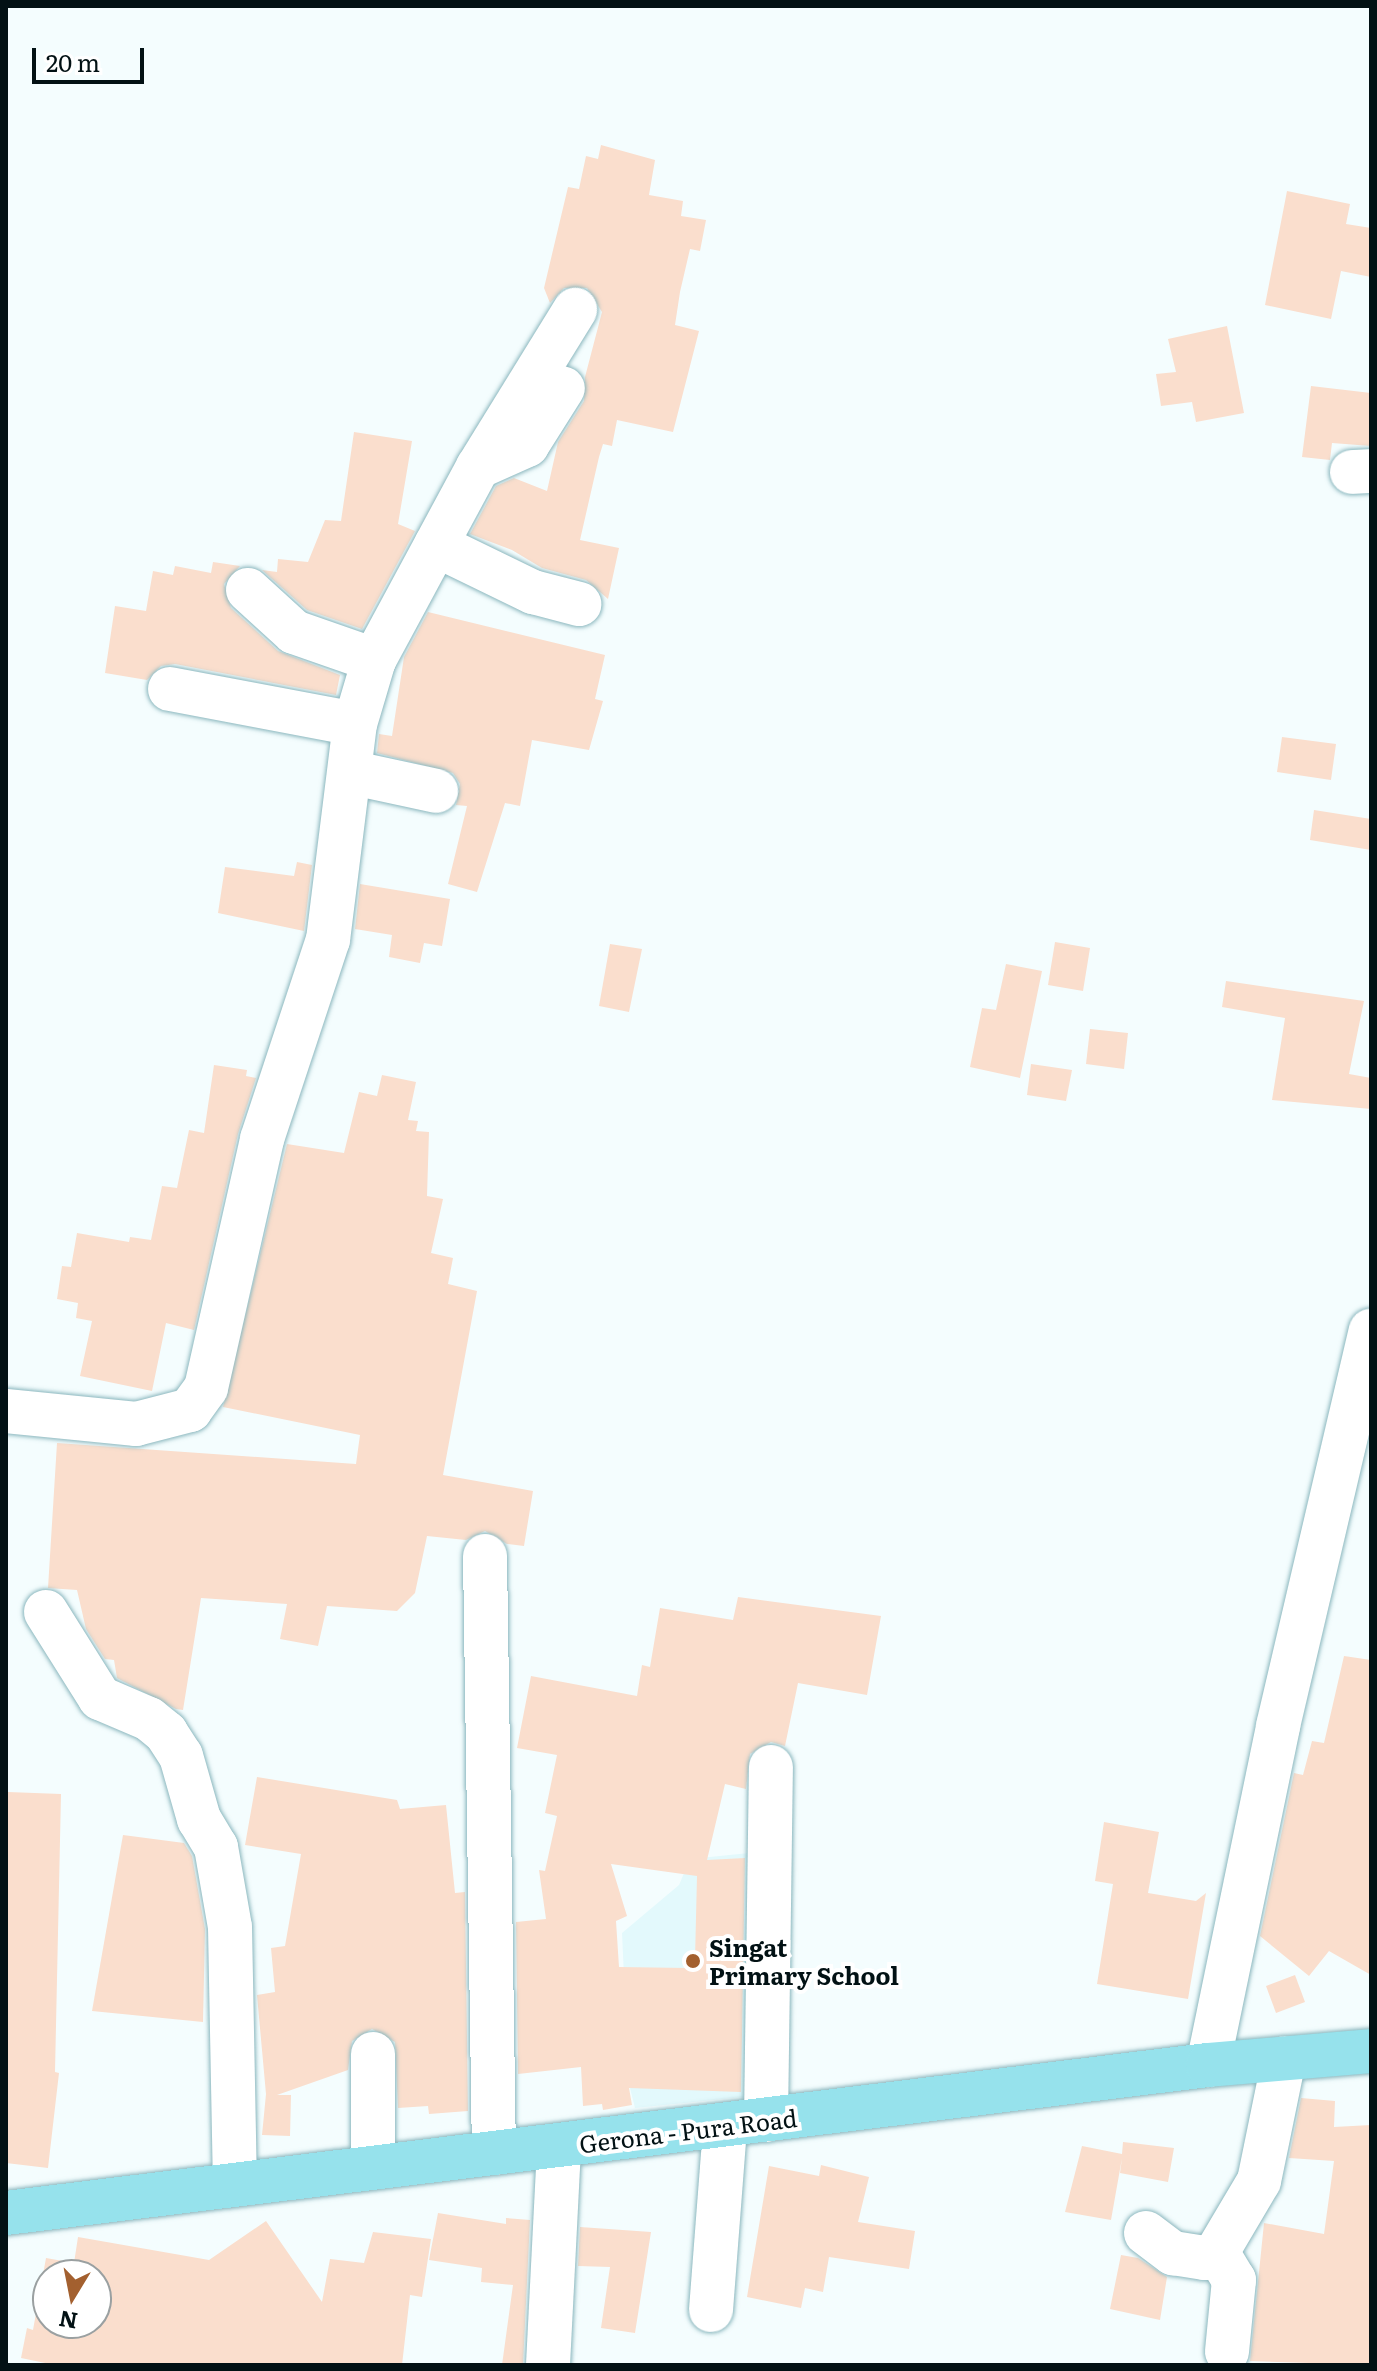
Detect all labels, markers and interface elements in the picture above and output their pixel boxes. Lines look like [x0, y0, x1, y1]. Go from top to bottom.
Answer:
scale bar [36, 32, 148, 82]
text: 20 m [46, 44, 100, 79]
place label: Singat Primary School [709, 1933, 899, 1989]
marker: Singat Primary School [684, 1952, 702, 1970]
street label: Gerona - Pura Road [578, 2102, 798, 2158]
north arrow [32, 2259, 112, 2339]
text: N [56, 2303, 80, 2339]

